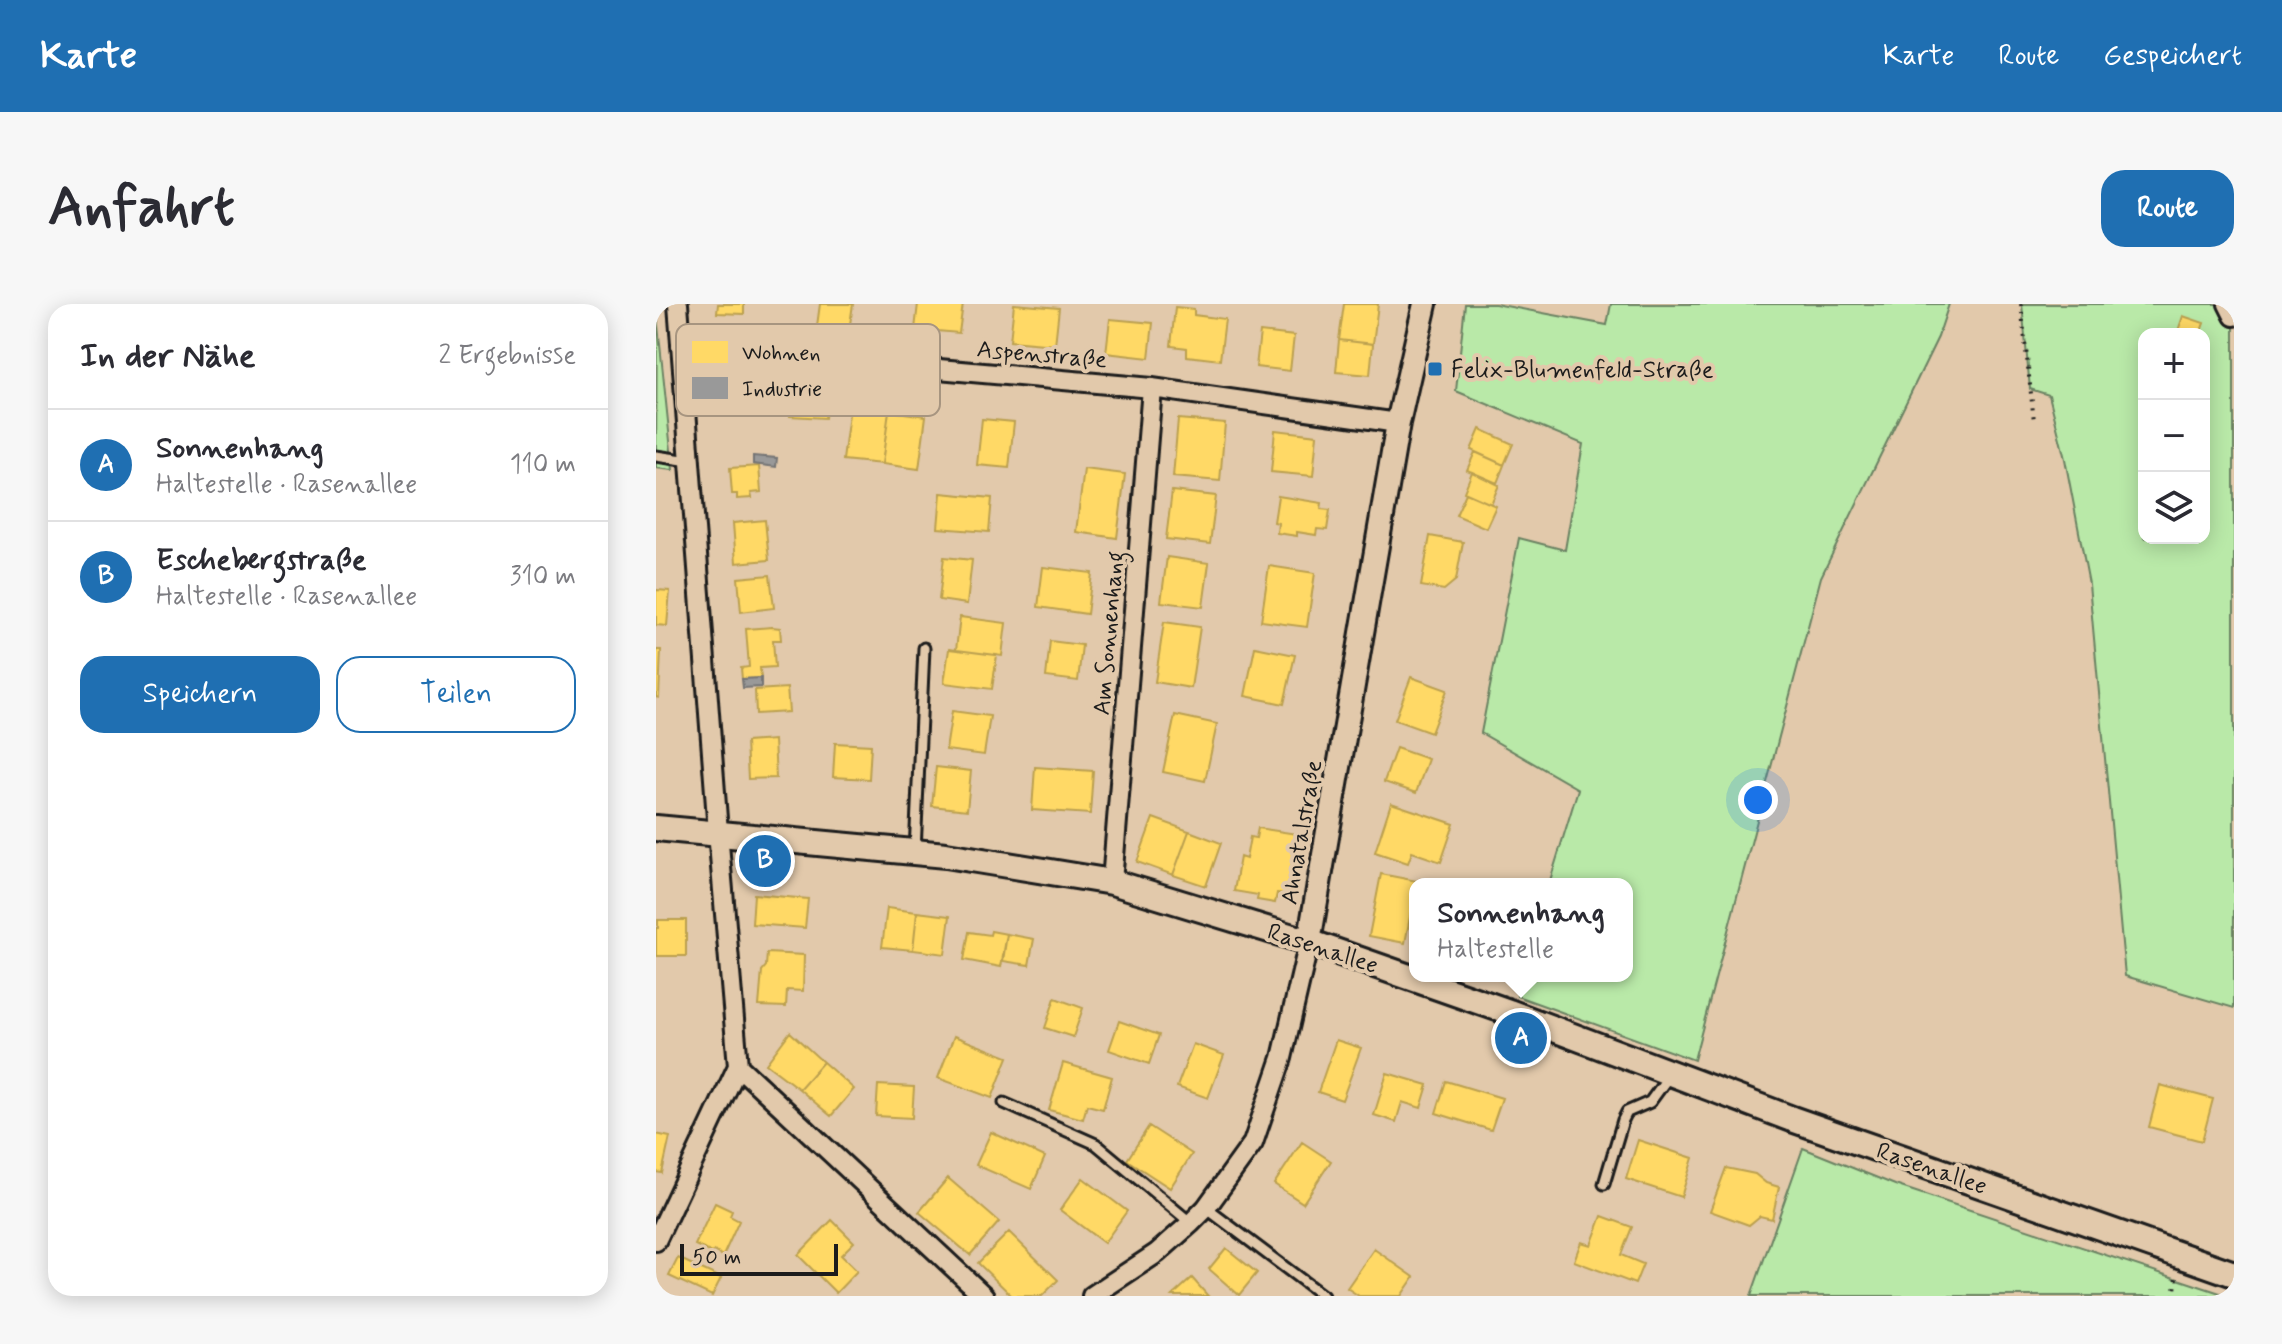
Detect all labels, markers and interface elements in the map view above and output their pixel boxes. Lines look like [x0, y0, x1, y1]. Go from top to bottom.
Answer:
text: Karte [40, 32, 137, 81]
text: Karte [1883, 38, 1954, 75]
text: Route [1998, 38, 2059, 75]
text: Gespeichert [2103, 38, 2242, 75]
button: Route [2101, 170, 2234, 247]
text: Anfahrt [48, 172, 235, 245]
legend [676, 324, 940, 416]
map controls [2138, 328, 2210, 544]
button: + [2138, 328, 2210, 400]
text: In der Nähe [80, 334, 255, 379]
street label: Aspenstraße [976, 334, 1108, 377]
text: 2 Ergebnisse [438, 339, 576, 373]
text: Wohnen [742, 340, 821, 368]
place label: Felix-Blumenfeld-Straße [1451, 355, 1714, 386]
marker: Felix-Blumenfeld-Straße [1426, 360, 1444, 378]
text: Industrie [742, 376, 822, 404]
button: − [2138, 400, 2210, 472]
text: Sonnenhang [156, 429, 324, 468]
text: A [97, 448, 115, 482]
text: 110 m [510, 448, 576, 482]
text: Haltestelle · Rasenallee [156, 468, 417, 502]
button: layers [2138, 472, 2210, 544]
text: Eschebergstraße [156, 541, 367, 580]
street label: Am Sonnenhang [1087, 550, 1135, 717]
text: B [98, 560, 114, 594]
text: 310 m [510, 560, 576, 594]
text: Haltestelle · Rasenallee [156, 580, 417, 614]
button: Speichern [80, 656, 320, 733]
button: Teilen [336, 656, 576, 733]
street label: Ahnatalstraße [1274, 757, 1330, 907]
your location [1738, 780, 1778, 820]
pin: B [739, 831, 791, 891]
popup [1409, 878, 1633, 982]
text: Sonnenhang [1437, 894, 1605, 933]
street label: Rasenallee [1263, 917, 1382, 982]
text: Haltestelle [1437, 933, 1554, 967]
pin: A [1495, 1008, 1547, 1068]
street label: Rasenallee [1872, 1136, 1991, 1203]
scale bar [680, 1240, 838, 1276]
text: 50 m [692, 1244, 741, 1272]

